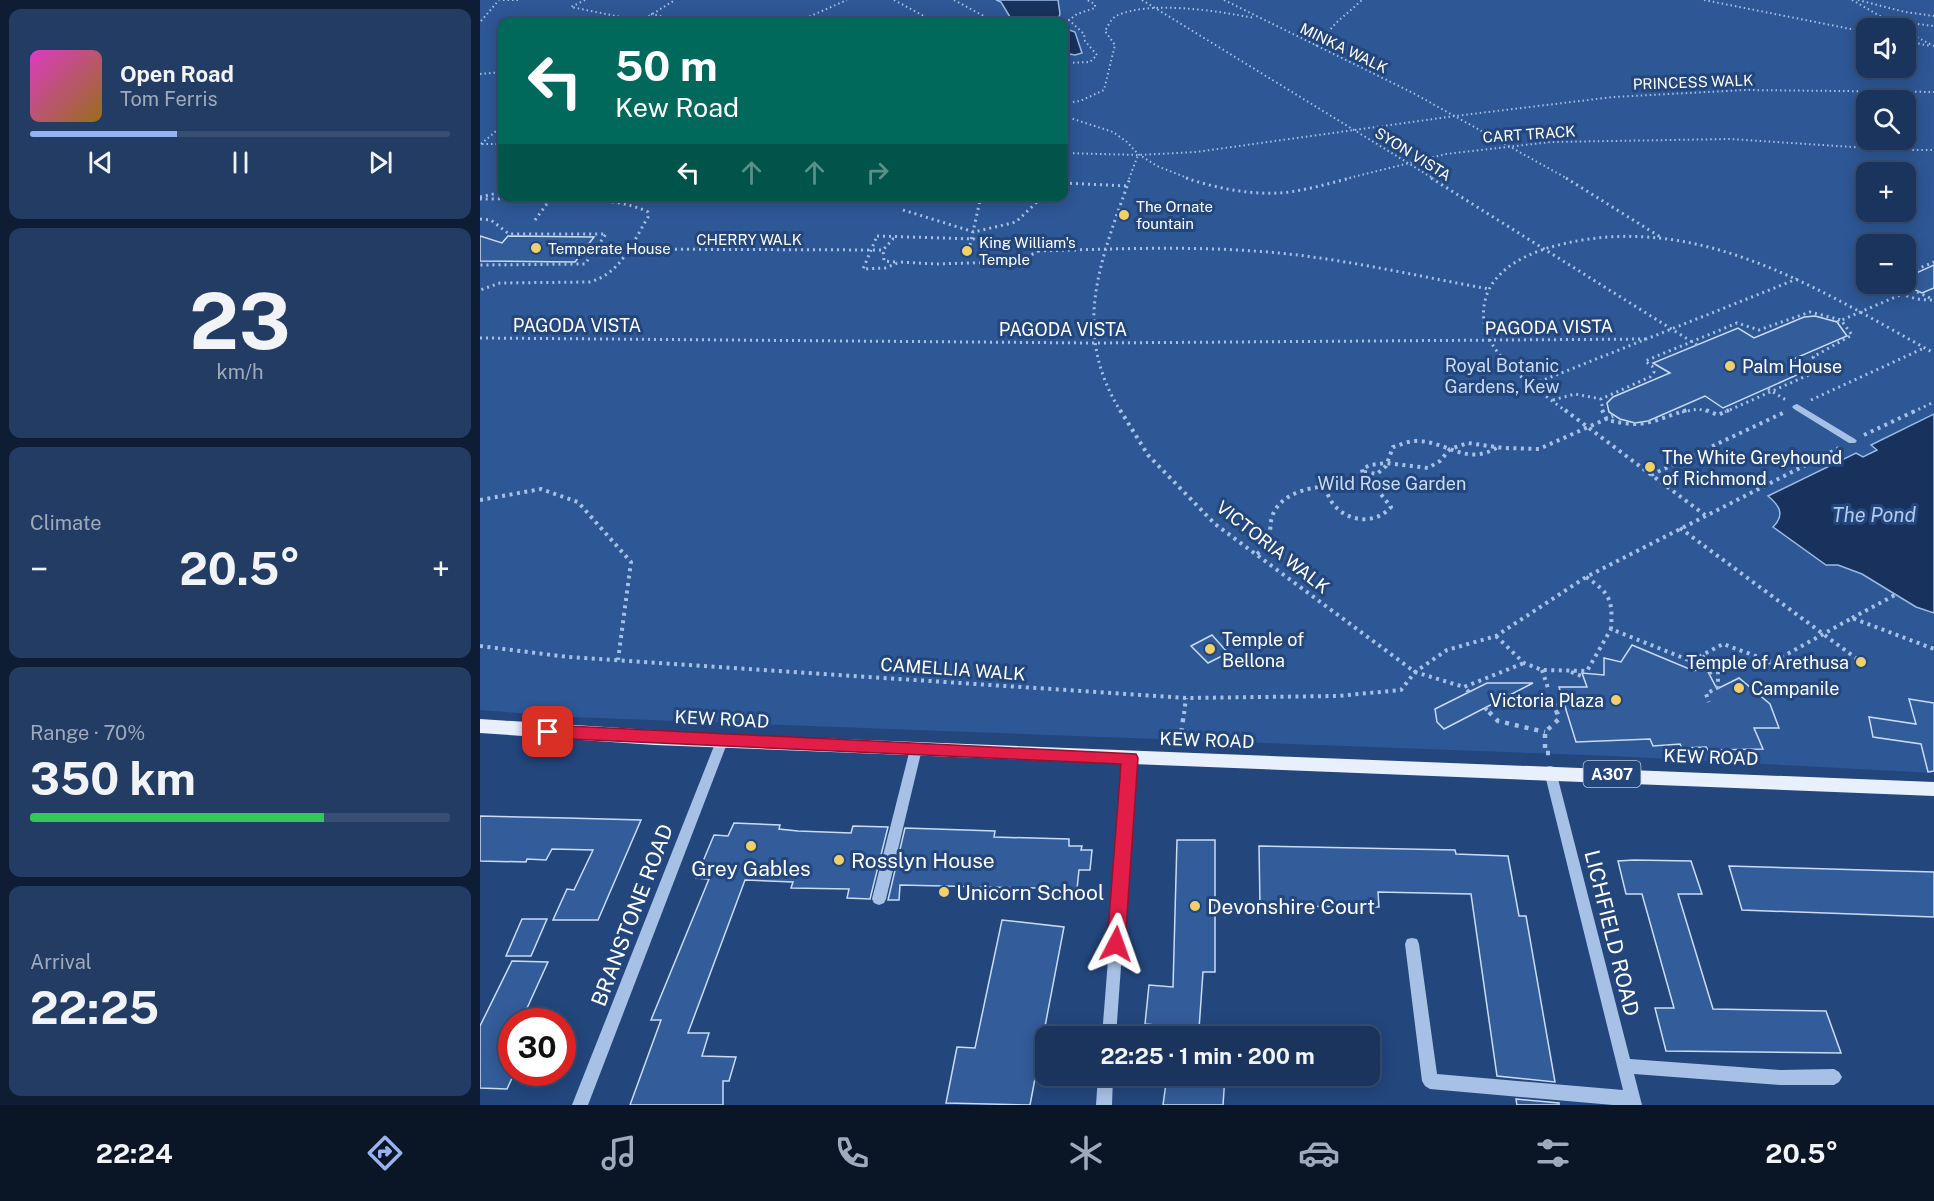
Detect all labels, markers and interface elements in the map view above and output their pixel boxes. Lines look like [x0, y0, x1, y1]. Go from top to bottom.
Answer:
map controls [1856, 18, 1916, 294]
button: sound [1856, 18, 1916, 78]
street label: MINKA WALK [1297, 19, 1391, 77]
text: 50 m [615, 41, 718, 90]
icon: left [516, 42, 594, 120]
text: Open Road [120, 61, 234, 87]
street label: PRINCESS WALK [1632, 71, 1754, 93]
text: Tom Ferris [120, 87, 218, 111]
button: search [1856, 90, 1916, 150]
text: Kew Road [615, 91, 739, 123]
street label: CART TRACK [1482, 122, 1576, 146]
street label: SYON VISTA [1372, 124, 1454, 184]
icon: previous [84, 146, 117, 179]
icon: pause [224, 146, 257, 179]
icon: next [364, 146, 397, 179]
icon: left [672, 156, 705, 189]
icon: ahead [735, 156, 768, 189]
icon: ahead [798, 156, 831, 189]
icon: right [861, 156, 894, 189]
button: + [1856, 162, 1916, 222]
place label: The Ornate fountain [1136, 198, 1213, 232]
marker: The Ornate fountain [1117, 208, 1131, 222]
street label: CHERRY WALK [696, 231, 802, 248]
place label: King William's Temple [979, 234, 1076, 268]
button: − [1856, 234, 1916, 294]
place label: Temperate House [548, 240, 671, 257]
marker: Temperate House [529, 241, 543, 255]
marker: King William's Temple [960, 244, 974, 258]
text: 23 [189, 275, 291, 367]
street label: PAGODA VISTA [513, 315, 641, 336]
street label: PAGODA VISTA [1485, 315, 1614, 339]
street label: PAGODA VISTA [999, 319, 1127, 340]
park label: Royal Botanic Gardens, Kew [1445, 355, 1559, 397]
place label: Palm House [1742, 356, 1842, 377]
marker: Palm House [1723, 359, 1737, 373]
text: km/h [216, 360, 264, 384]
place label: The White Greyhound of Richmond [1662, 447, 1842, 489]
marker: The White Greyhound of Richmond [1643, 460, 1657, 474]
park label: Wild Rose Garden [1318, 473, 1466, 494]
street label: VICTORIA WALK [1212, 496, 1334, 598]
water label: The Pond [1832, 503, 1916, 527]
text: Climate [30, 511, 102, 535]
text: 20.5° [179, 542, 301, 595]
text: − [30, 550, 48, 588]
text: + [432, 550, 450, 588]
place label: Temple of Bellona [1222, 629, 1304, 671]
marker: Temple of Bellona [1203, 642, 1217, 656]
place label: Temple of Arethusa [1686, 652, 1849, 673]
street label: CAMELLIA WALK [880, 653, 1026, 685]
marker: Temple of Arethusa [1854, 655, 1868, 669]
place label: Campanile [1751, 678, 1840, 699]
marker: Campanile [1732, 681, 1746, 695]
place label: Victoria Plaza [1490, 690, 1604, 711]
marker: Victoria Plaza [1609, 693, 1623, 707]
pin [522, 706, 573, 757]
street label: KEW ROAD [674, 706, 770, 732]
icon: arrive [531, 715, 564, 748]
text: Range · 70% [30, 721, 145, 745]
street label: KEW ROAD [1159, 728, 1255, 752]
street label: KEW ROAD [1663, 745, 1759, 769]
text: 350 km [30, 752, 196, 805]
road number: A307 [1584, 761, 1640, 787]
street label: BRANSTONE ROAD [586, 821, 678, 1009]
marker: Grey Gables [744, 839, 758, 853]
street label: LICHFIELD ROAD [1579, 847, 1645, 1019]
place label: Rosslyn House [851, 848, 995, 873]
marker: Rosslyn House [832, 853, 846, 867]
place label: Grey Gables [691, 856, 811, 881]
place label: Unicorn School [956, 880, 1104, 905]
marker: Unicorn School [937, 885, 951, 899]
place label: Devonshire Court [1207, 894, 1375, 919]
marker: Devonshire Court [1188, 899, 1202, 913]
position arrow [1084, 912, 1148, 976]
text: Arrival [30, 950, 92, 974]
text: 22:25 [30, 981, 159, 1034]
speed limit sign: 30 [498, 1008, 576, 1086]
text: 22:25 · 1 min · 200 m [1100, 1043, 1315, 1069]
icon: directions [364, 1132, 406, 1174]
icon: music [598, 1132, 640, 1174]
icon: phone [831, 1132, 873, 1174]
icon: climate [1065, 1132, 1107, 1174]
icon: car [1298, 1132, 1340, 1174]
icon: filters [1532, 1132, 1574, 1174]
text: 22:24 [96, 1137, 173, 1169]
text: 20.5° [1765, 1137, 1838, 1169]

